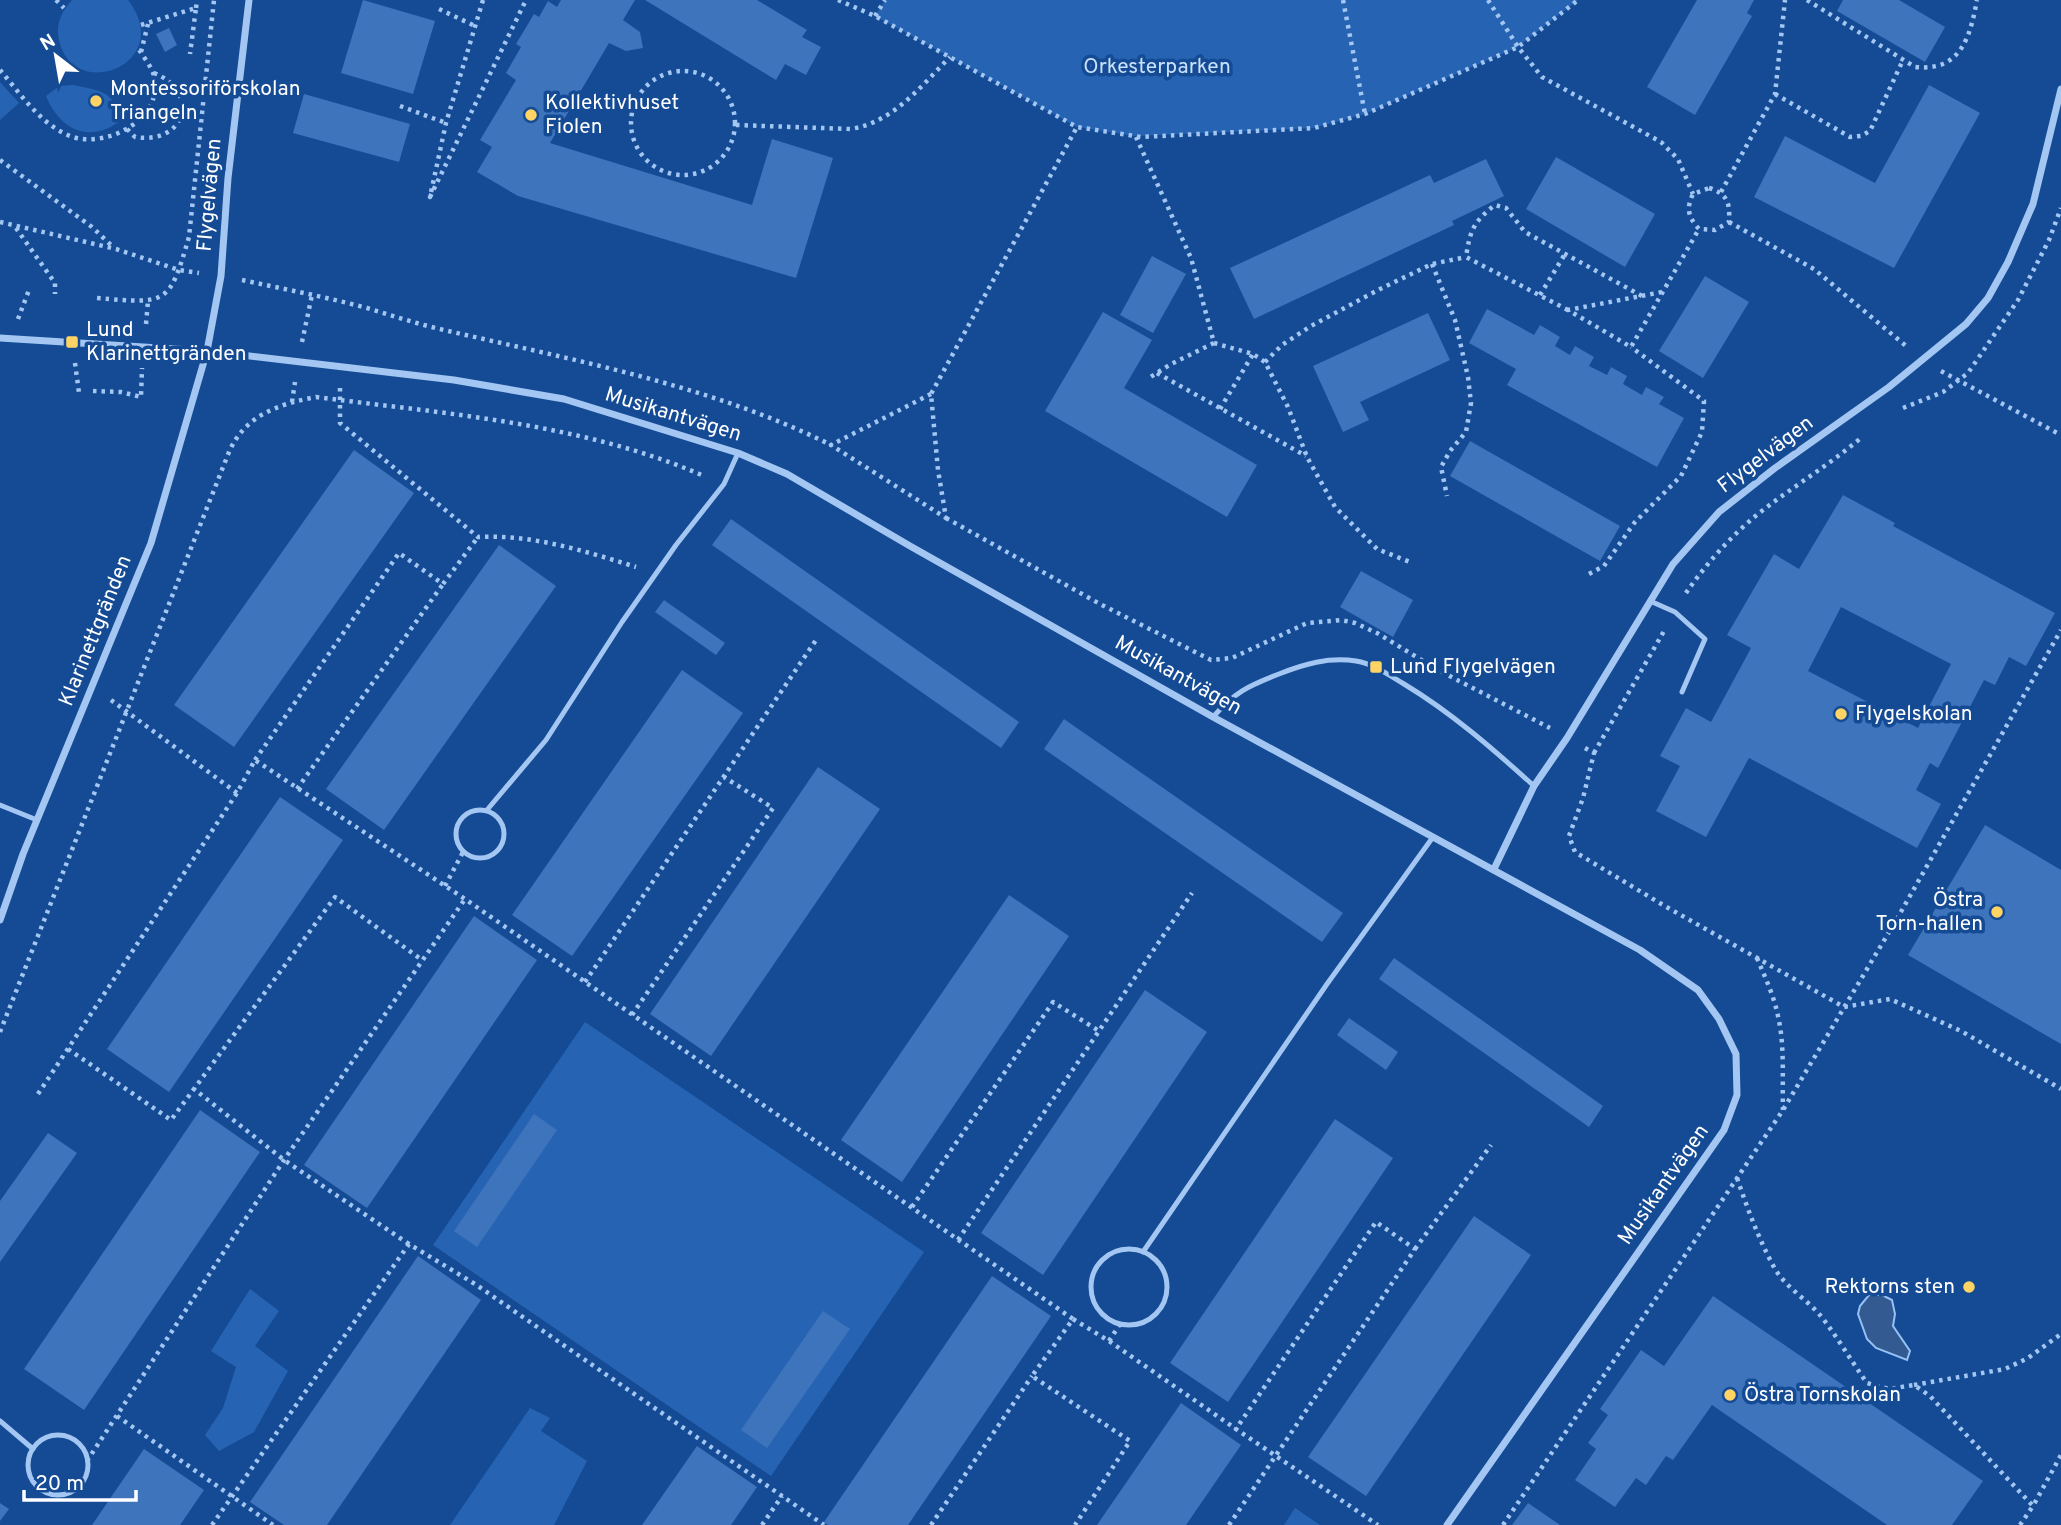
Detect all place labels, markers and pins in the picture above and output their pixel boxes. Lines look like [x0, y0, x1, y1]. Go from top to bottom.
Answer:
place label: Montessoriförskolan Triangeln [110, 76, 301, 127]
place label: Kollektivhuset Fiolen [545, 90, 679, 141]
marker: Montessoriförskolan Triangeln [88, 93, 104, 109]
marker: Kollektivhuset Fiolen [523, 107, 539, 123]
place label: Lund Klarinettgränden [86, 317, 247, 368]
marker: Lund Klarinettgränden [64, 334, 80, 350]
place label: Lund Flygelvägen [1390, 654, 1556, 681]
marker: Lund Flygelvägen [1368, 659, 1384, 675]
place label: Flygelskolan [1855, 701, 1973, 728]
marker: Flygelskolan [1833, 706, 1849, 722]
place label: Östra Torn-hallen [1875, 887, 1983, 938]
marker: Östra Torn-hallen [1989, 904, 2005, 920]
place label: Rektorns sten [1825, 1274, 1955, 1301]
marker: Rektorns sten [1961, 1279, 1977, 1295]
place label: Östra Tornskolan [1744, 1382, 1901, 1409]
marker: Östra Tornskolan [1722, 1387, 1738, 1403]

